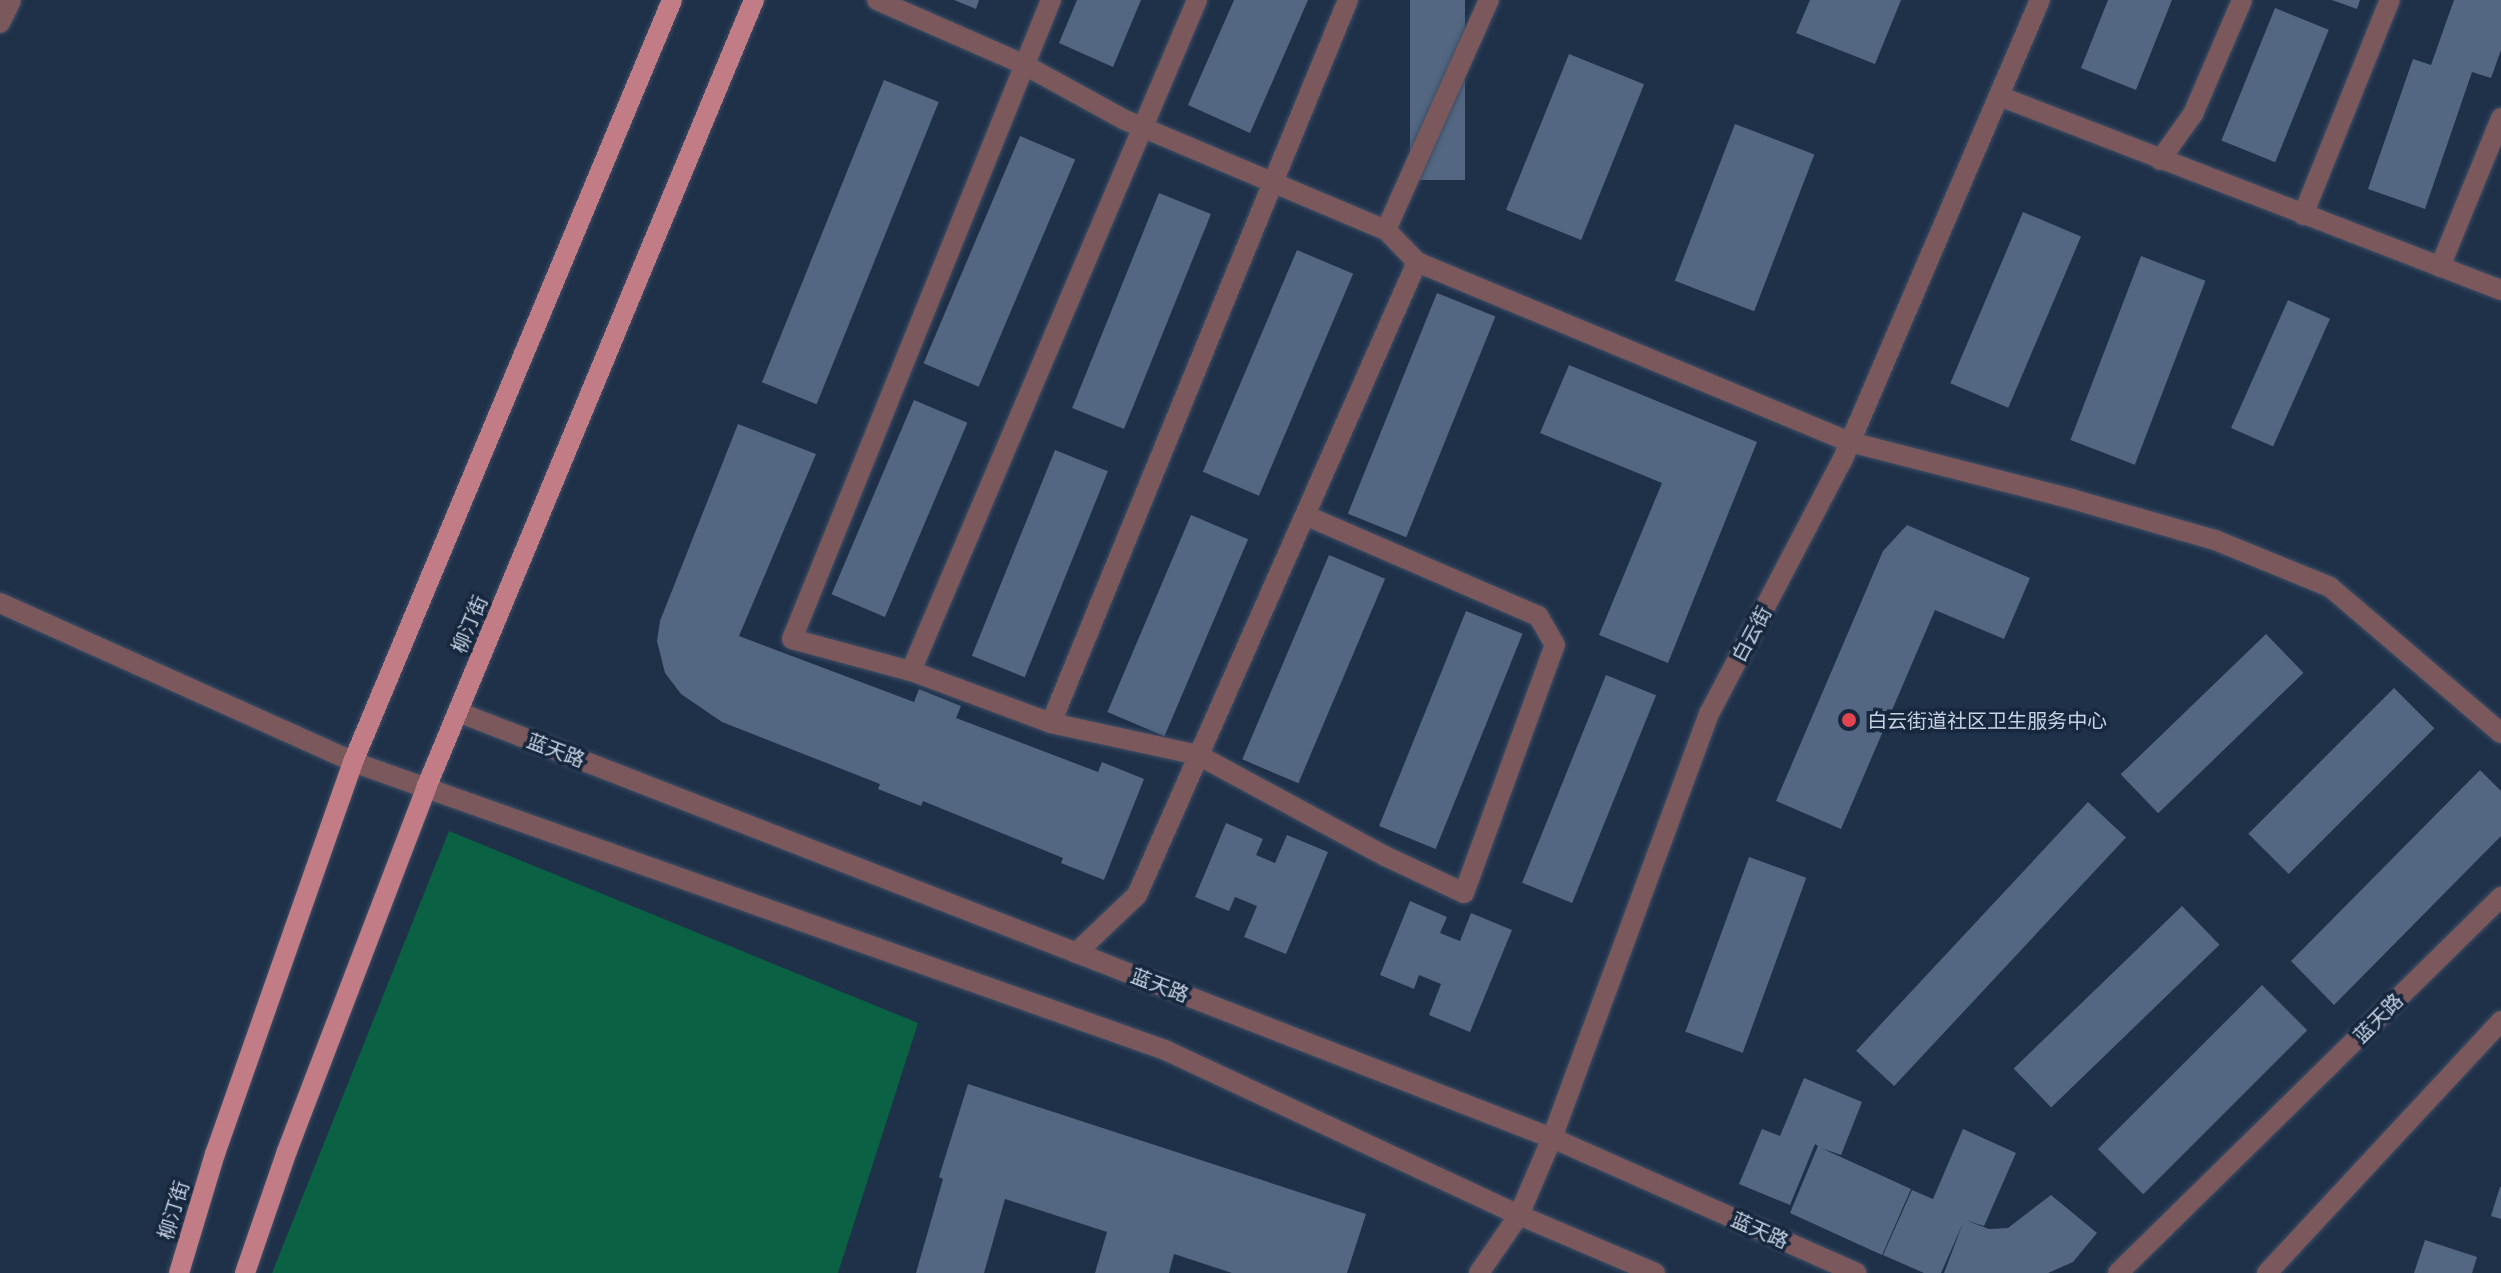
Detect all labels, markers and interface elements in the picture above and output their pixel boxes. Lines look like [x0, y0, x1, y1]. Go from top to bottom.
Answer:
street label: 柳汀街 [446, 592, 492, 656]
street label: 白云街 [1726, 602, 1776, 666]
place label: 白云街道社区卫生服务中心 [1867, 708, 2107, 732]
marker: 白云街道社区卫生服务中心 [1838, 709, 1860, 731]
street label: 蓝天路 [524, 728, 588, 772]
street label: 蓝天路 [1128, 963, 1192, 1007]
street label: 蓝天路 [2348, 988, 2408, 1048]
street label: 柳汀街 [153, 1178, 193, 1242]
street label: 蓝天路 [1728, 1207, 1792, 1253]

